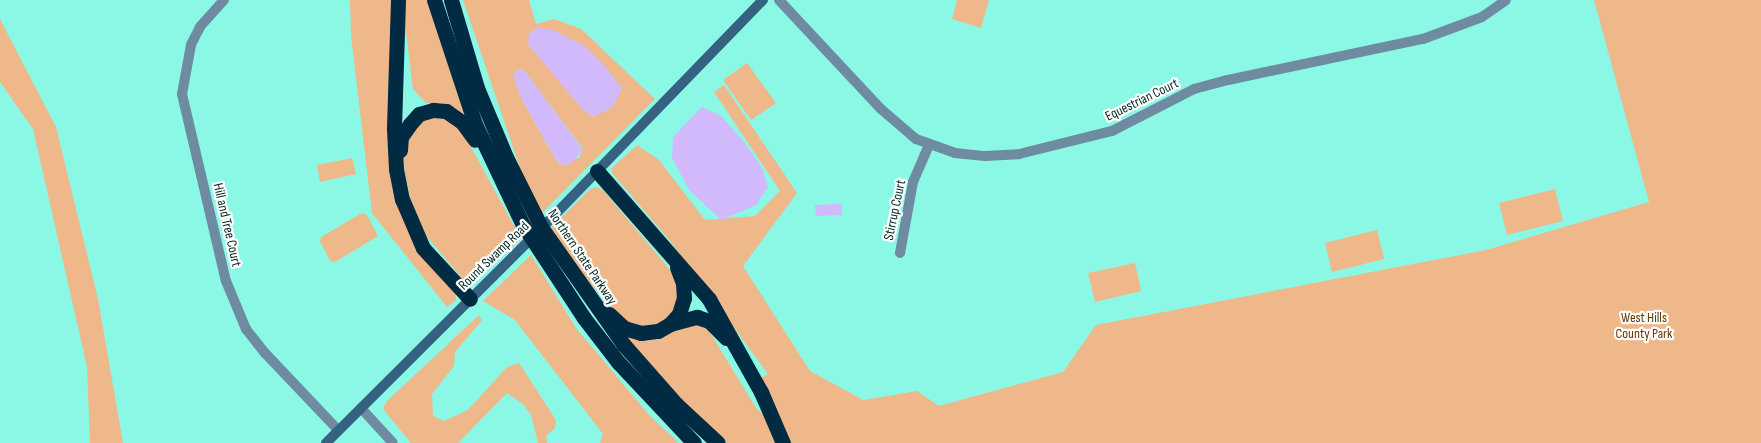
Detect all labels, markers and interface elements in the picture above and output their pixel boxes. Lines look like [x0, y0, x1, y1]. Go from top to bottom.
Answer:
street label: Equestrian Court [1103, 75, 1181, 125]
street label: Stirrup Court [880, 178, 910, 242]
street label: Hill and Tree Court [209, 182, 245, 268]
street label: Northern State Parkway [544, 206, 620, 308]
street label: Round Swamp Road [455, 218, 533, 294]
park label: West Hills County Park [1616, 310, 1672, 342]

